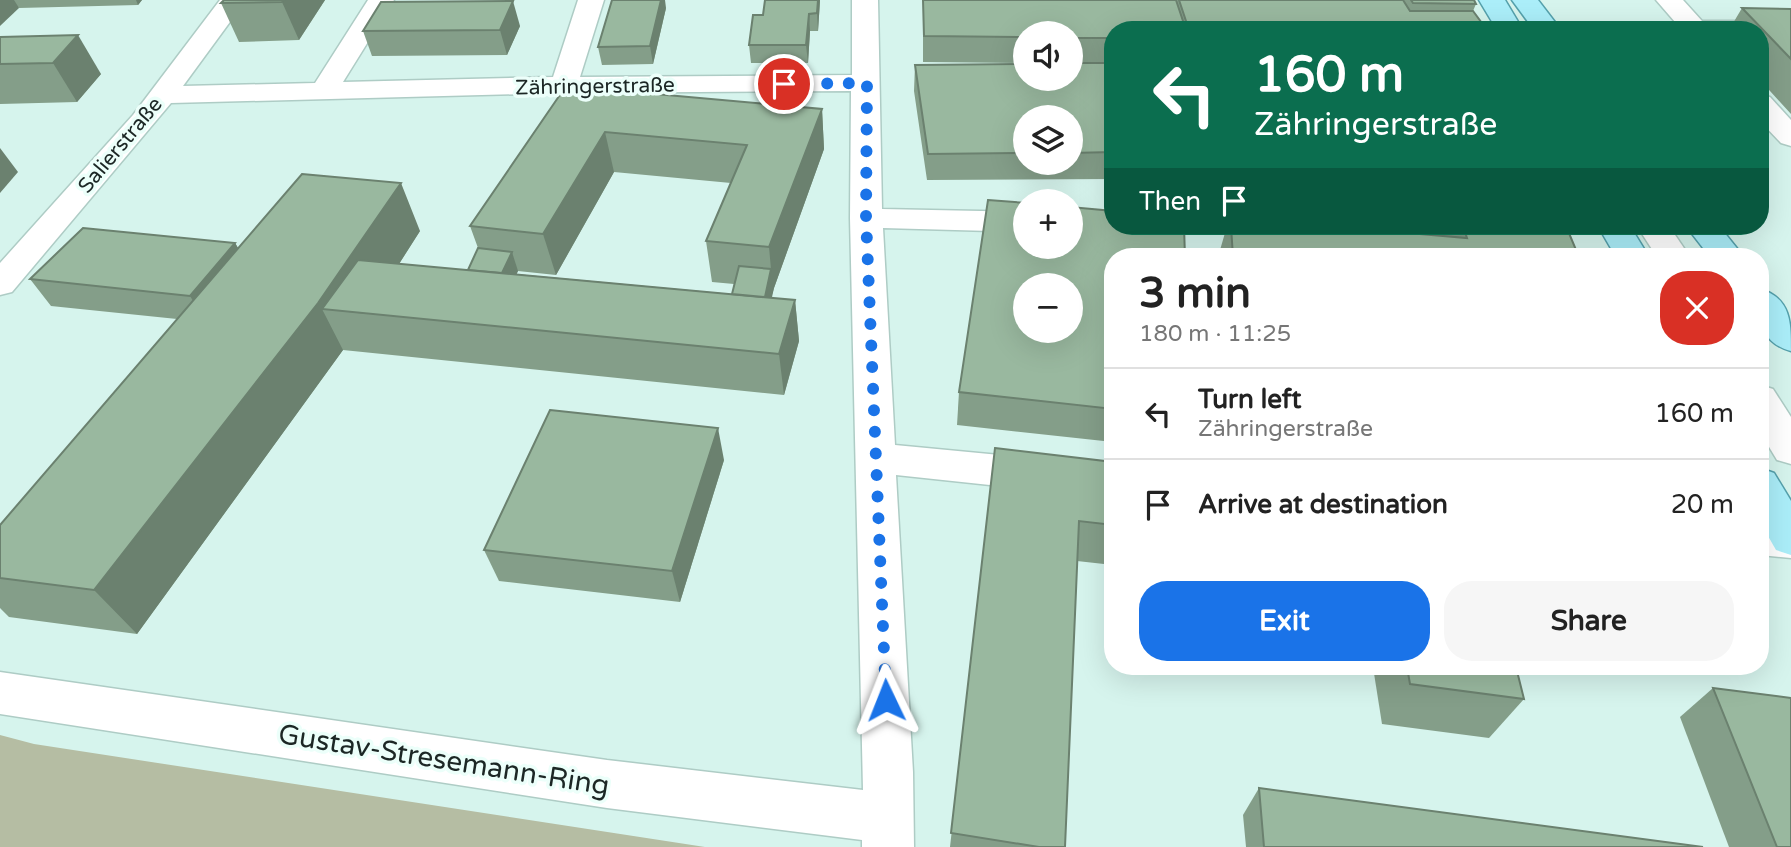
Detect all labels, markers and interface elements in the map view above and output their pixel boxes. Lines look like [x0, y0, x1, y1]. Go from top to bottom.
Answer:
map controls [1013, 21, 1083, 343]
button: sound [1013, 21, 1083, 91]
text: 160 m [1254, 46, 1404, 105]
icon: left [1139, 49, 1230, 140]
pin [754, 54, 814, 114]
icon: arrive [765, 65, 803, 103]
street label: Zähringerstraße [515, 73, 675, 100]
street label: Salierstraße [73, 92, 168, 198]
button: layers [1013, 105, 1083, 175]
text: Zähringerstraße [1254, 106, 1497, 144]
icon: arrive [1215, 182, 1253, 220]
text: Then [1139, 186, 1201, 217]
button: + [1013, 189, 1083, 259]
text: 3 min [1139, 268, 1251, 319]
button: close [1660, 271, 1734, 345]
button: − [1013, 273, 1083, 343]
text: 180 m · 11:25 [1139, 320, 1291, 348]
text: Turn left [1198, 384, 1301, 415]
icon: left [1139, 395, 1177, 433]
text: 160 m [1654, 398, 1734, 429]
text: Zähringerstraße [1198, 415, 1373, 443]
icon: arrive [1139, 486, 1177, 524]
text: Arrive at destination [1198, 489, 1448, 520]
text: 20 m [1671, 489, 1734, 520]
button: Exit [1139, 581, 1430, 661]
button: Share [1444, 581, 1734, 661]
position arrow [849, 663, 923, 737]
street label: Gustav-Stresemann-Ring [276, 717, 612, 803]

